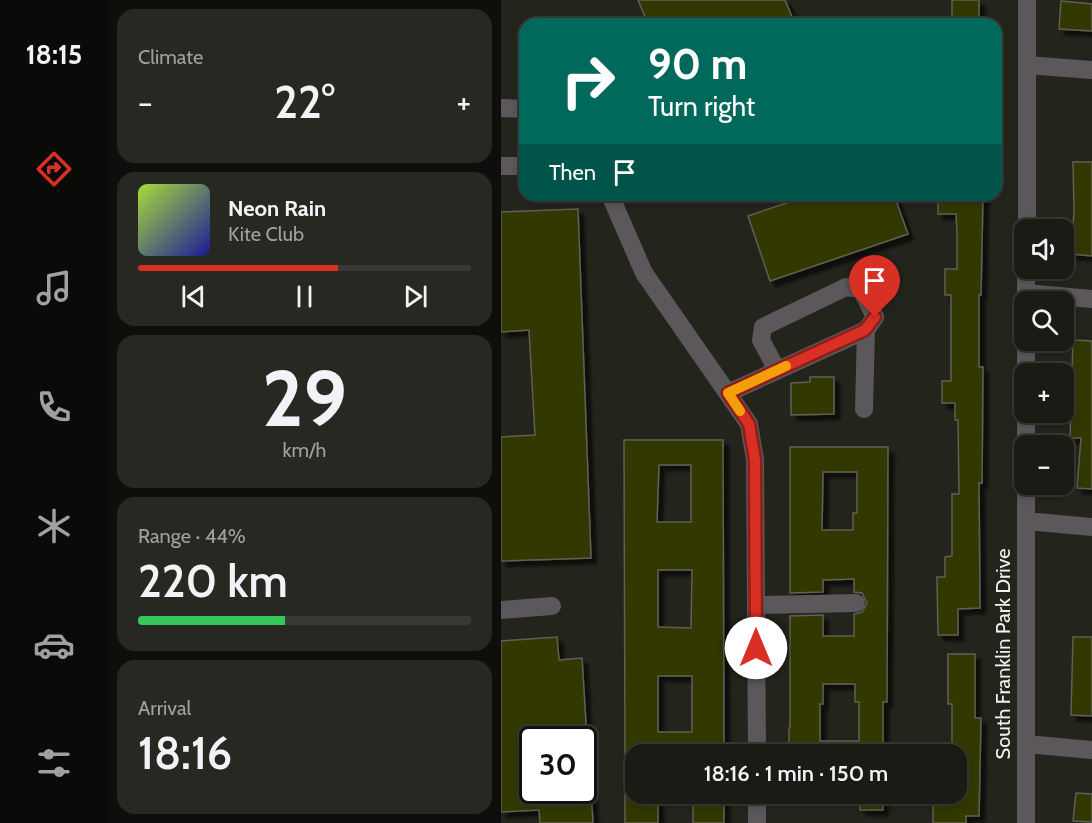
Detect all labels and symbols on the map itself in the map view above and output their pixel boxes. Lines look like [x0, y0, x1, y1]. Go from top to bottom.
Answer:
pin [849, 255, 900, 317]
street label: South Franklin Park Drive [991, 549, 1015, 759]
position arrow [724, 616, 788, 680]
speed limit sign: 30 [519, 726, 597, 804]

